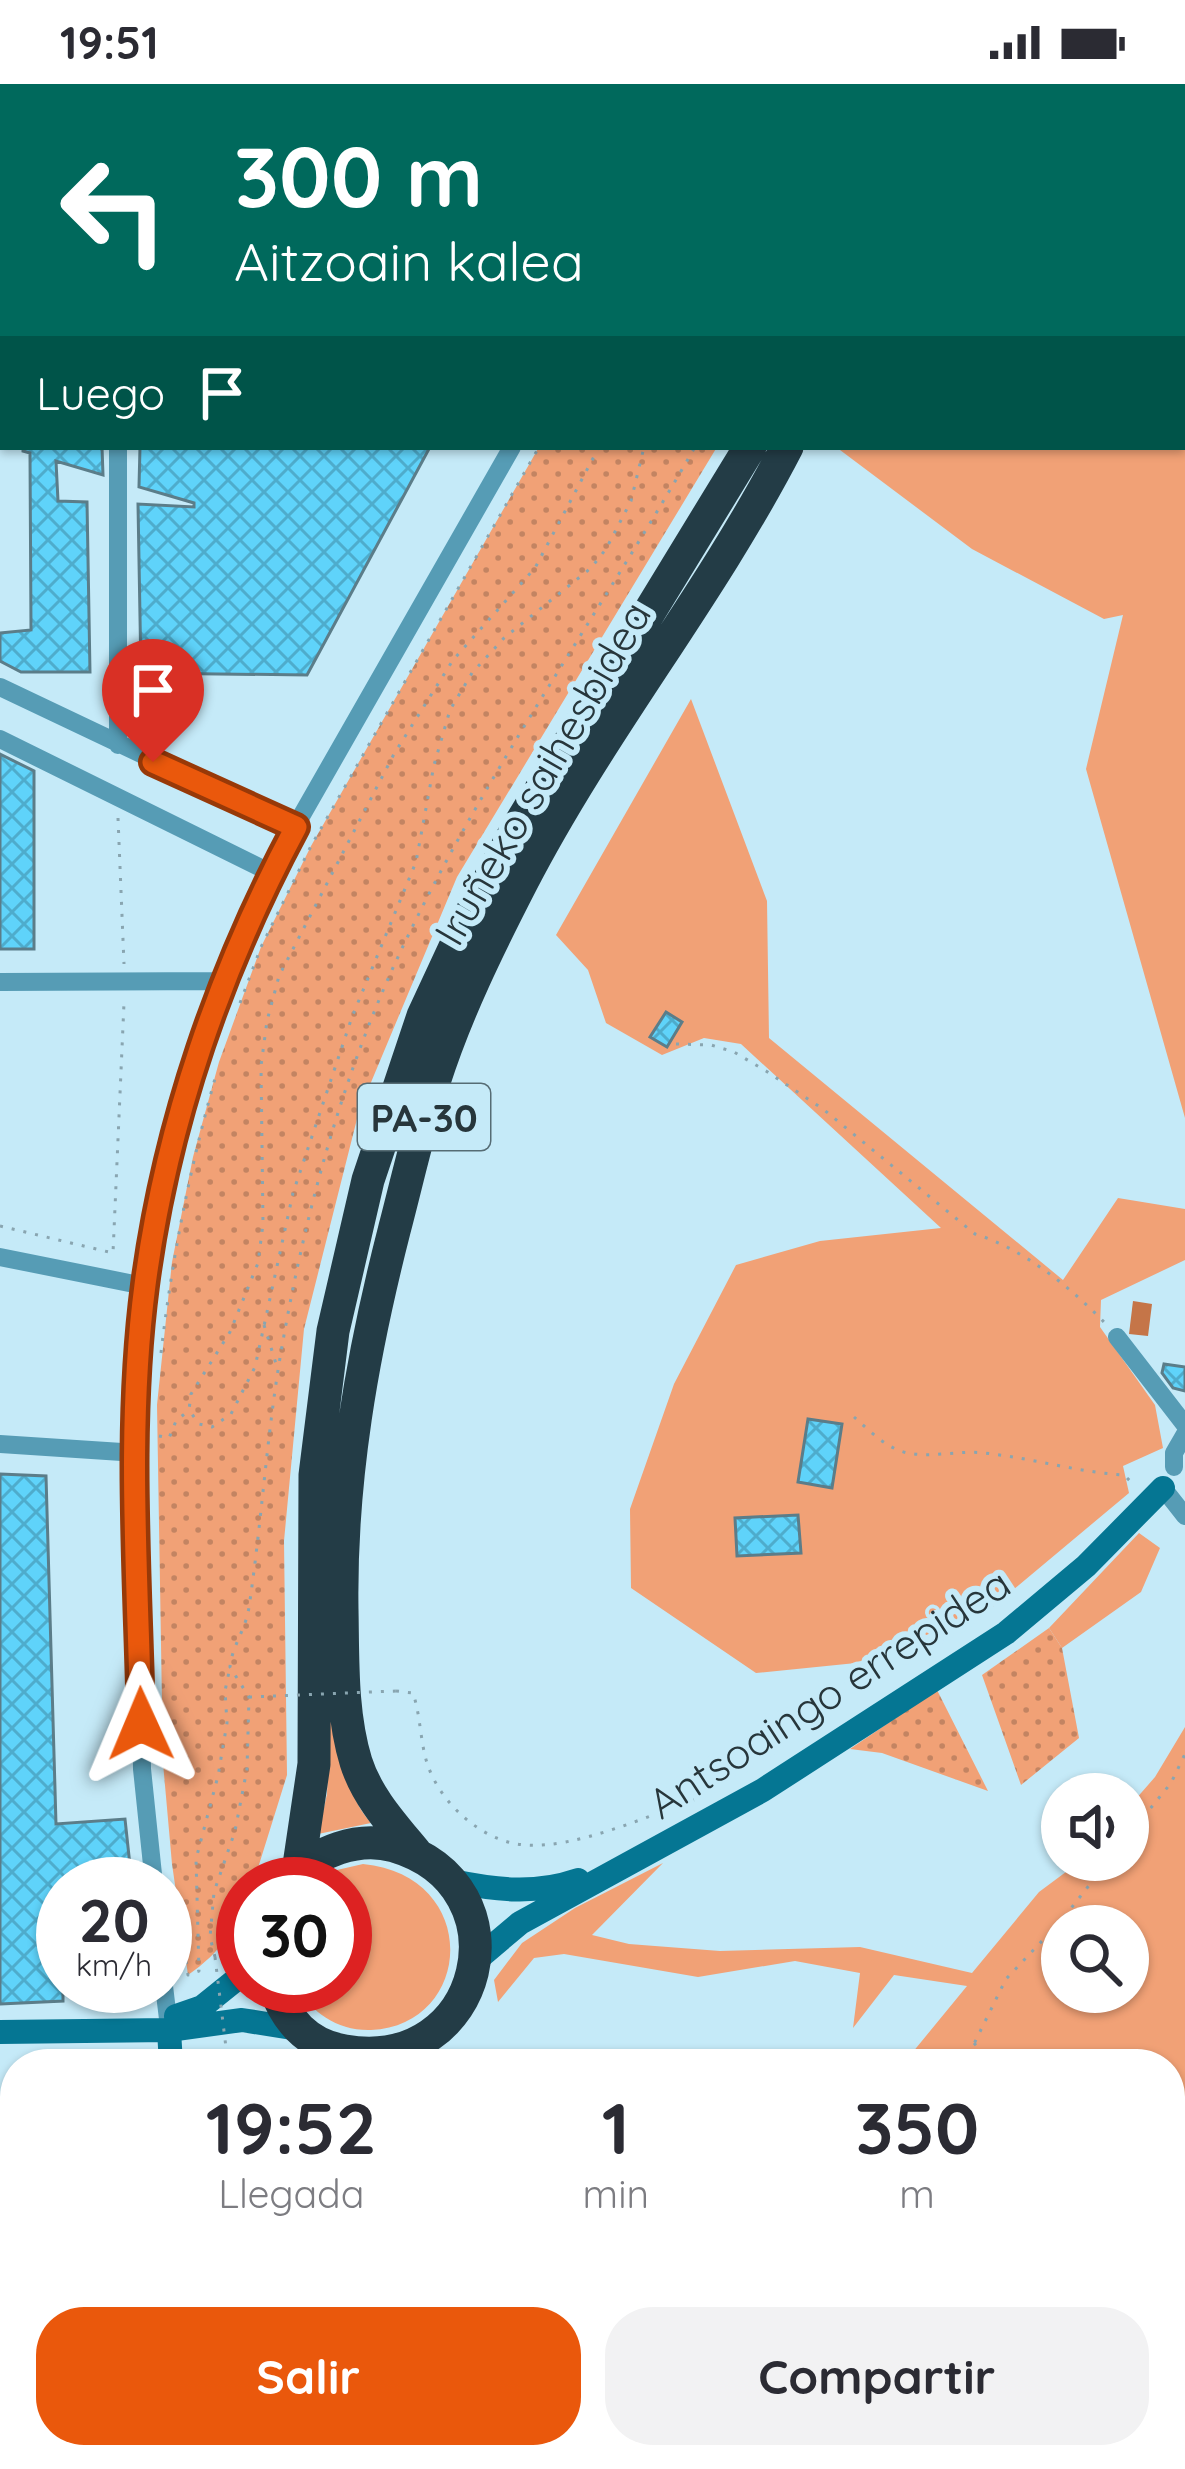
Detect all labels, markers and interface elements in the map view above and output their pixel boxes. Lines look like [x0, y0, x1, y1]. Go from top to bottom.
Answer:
text: 19:51 [60, 14, 159, 70]
text: 300 m [234, 123, 483, 228]
icon: left [36, 132, 192, 288]
text: Aitzoain kalea [234, 227, 584, 295]
icon: arrive [189, 360, 255, 426]
text: Luego [36, 365, 165, 421]
street label: Iruñeko saihesbidea [422, 592, 662, 954]
pin [102, 639, 204, 762]
icon: arrive [120, 657, 186, 723]
road number: PA-30 [358, 1084, 490, 1150]
street label: Antsoaingo errepidea [638, 1556, 1020, 1830]
position arrow [78, 1661, 204, 1787]
map controls [1041, 1773, 1149, 2013]
button: sound [1041, 1773, 1149, 1881]
speed limit sign: 30 [216, 1857, 372, 2013]
text: 20 [79, 1882, 149, 1957]
button: search [1041, 1905, 1149, 2013]
text: km/h [76, 1946, 152, 1984]
text: 19:52 [206, 2082, 377, 2172]
text: 1 [602, 2082, 630, 2172]
text: 350 [855, 2082, 979, 2172]
text: Llegada [218, 2169, 364, 2218]
text: min [583, 2169, 649, 2218]
text: m [899, 2169, 935, 2218]
button: Salir [36, 2307, 581, 2445]
button: Compartir [605, 2307, 1149, 2445]

